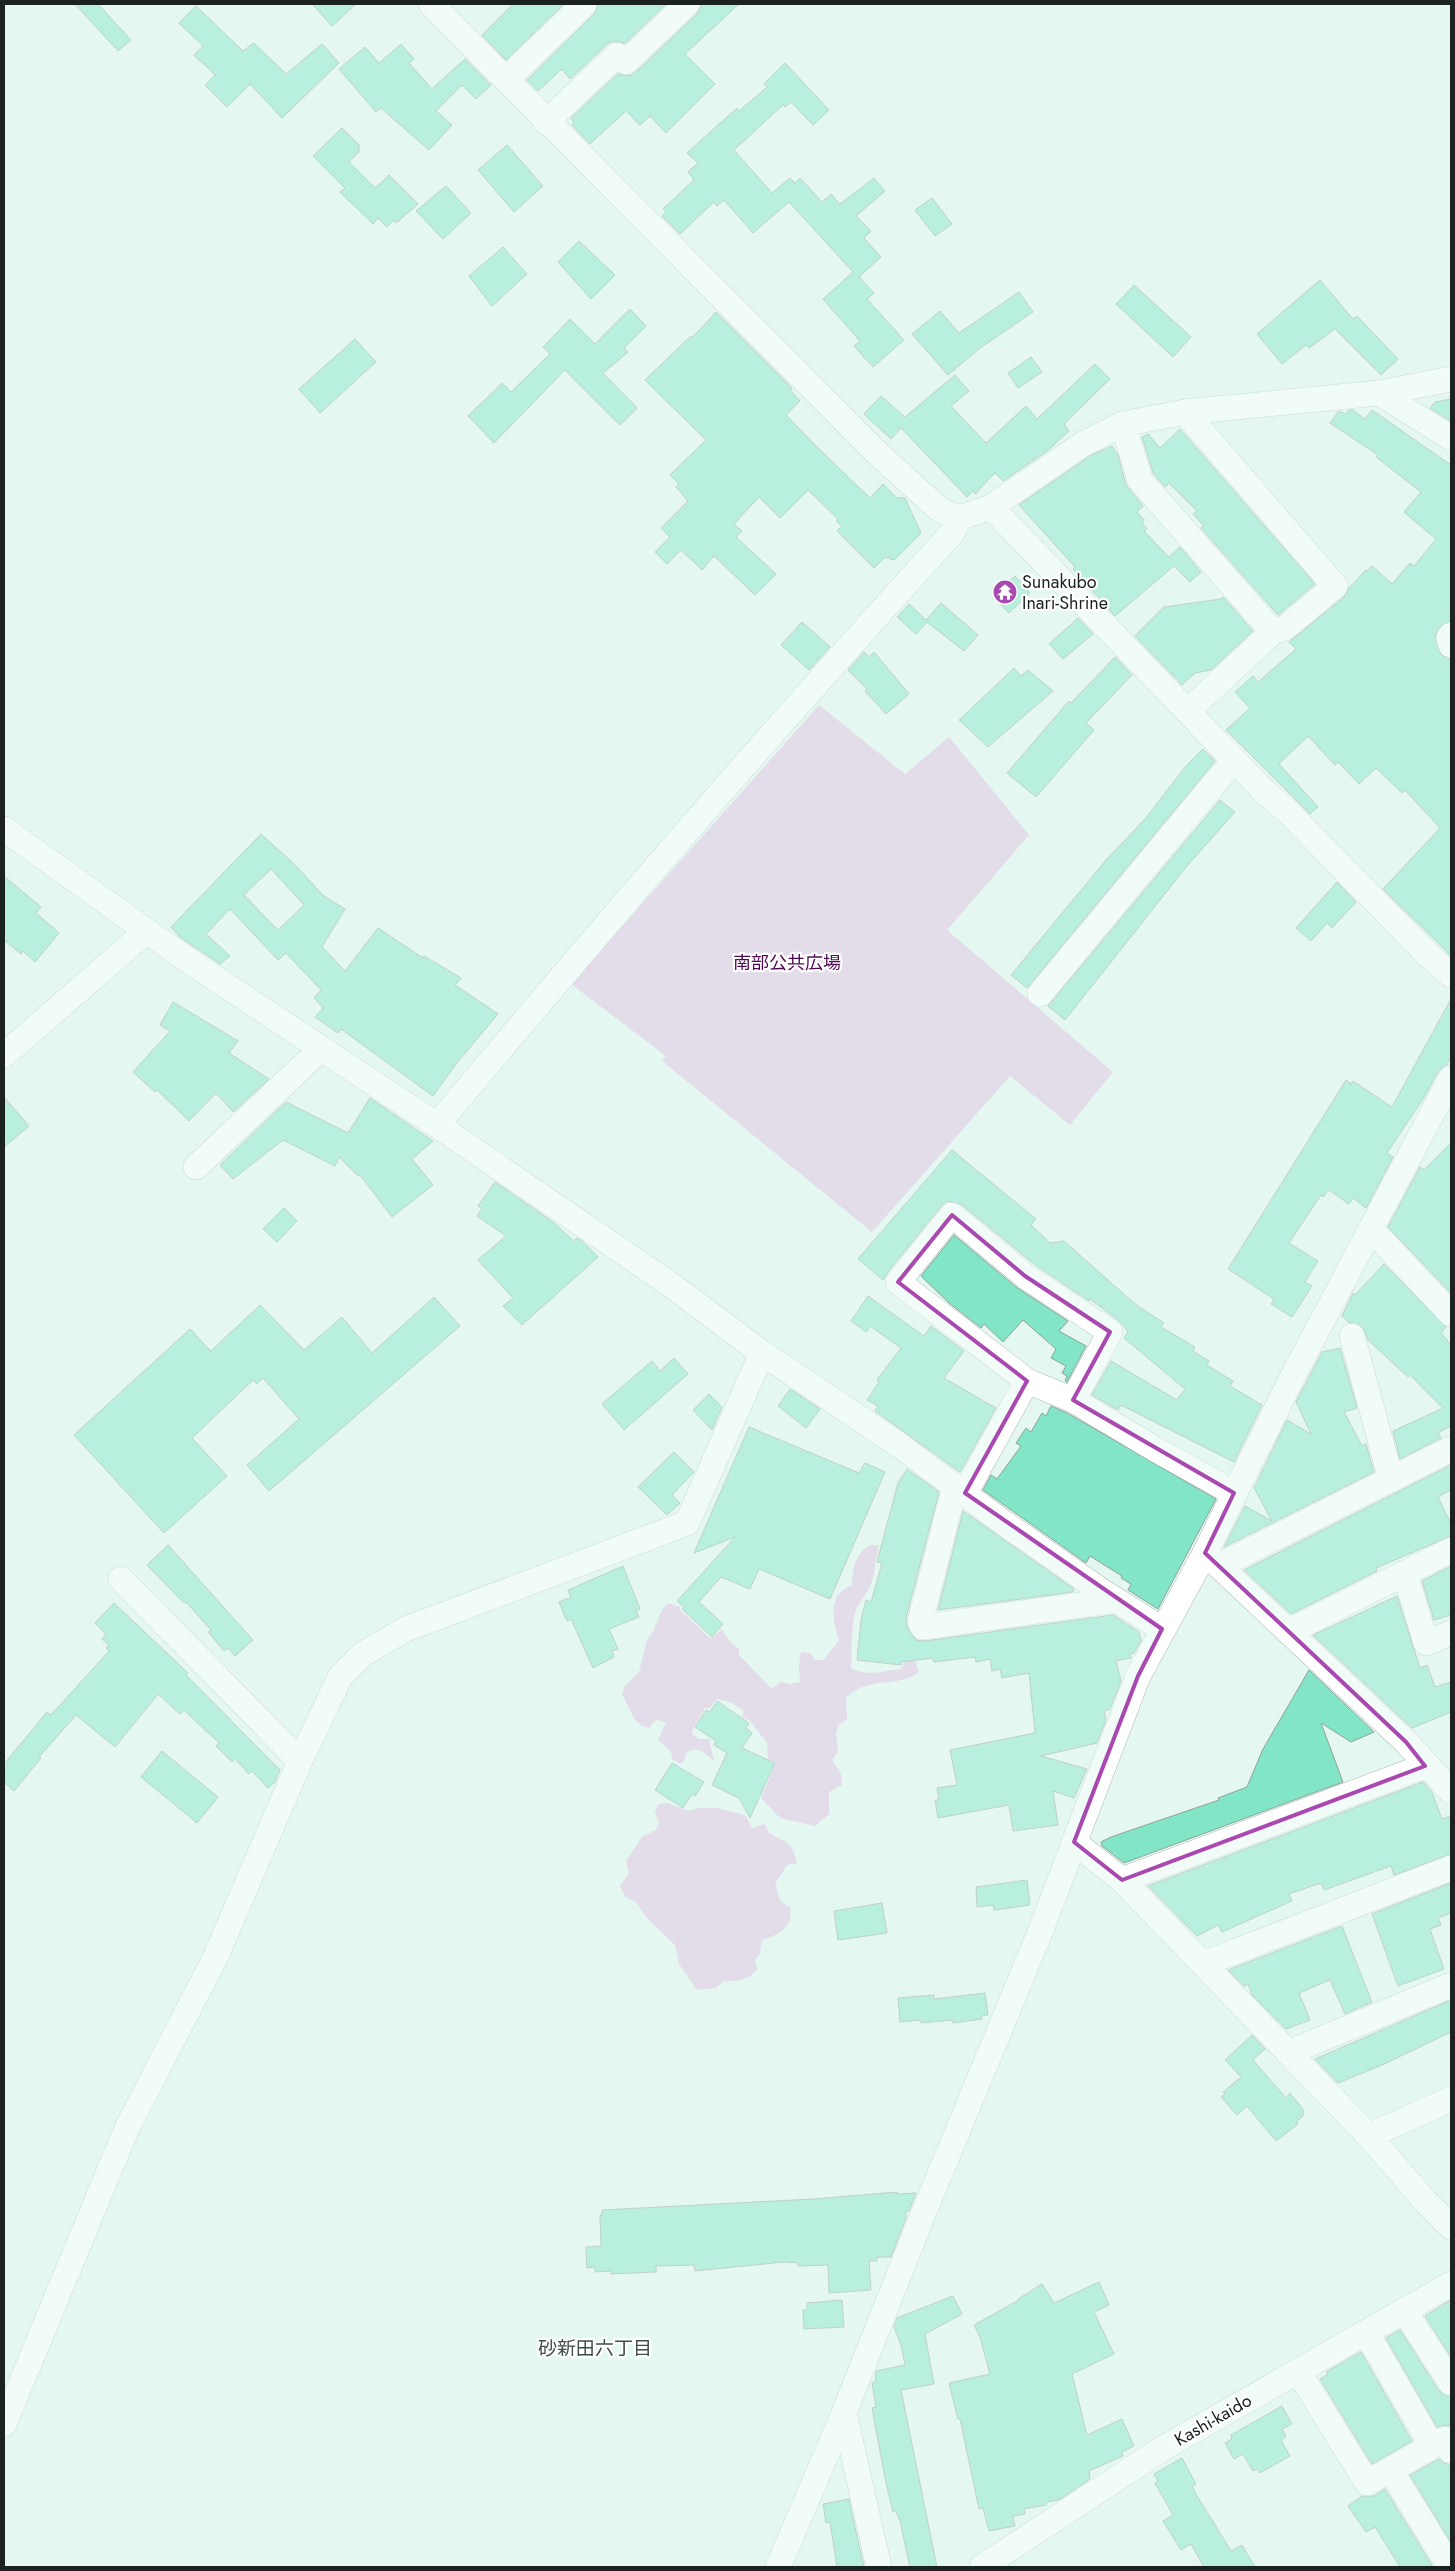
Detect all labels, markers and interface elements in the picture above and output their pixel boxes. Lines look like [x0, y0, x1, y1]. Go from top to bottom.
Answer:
place label: Sunakubo Inari-Shrine [1022, 569, 1108, 616]
temple icon: Sunakubo Inari-Shrine [992, 579, 1018, 605]
park label: 南部公共広場 [733, 950, 841, 976]
district label: 砂新田六丁目 [538, 2335, 652, 2362]
street label: Kashi-kaido [1170, 2387, 1257, 2453]

